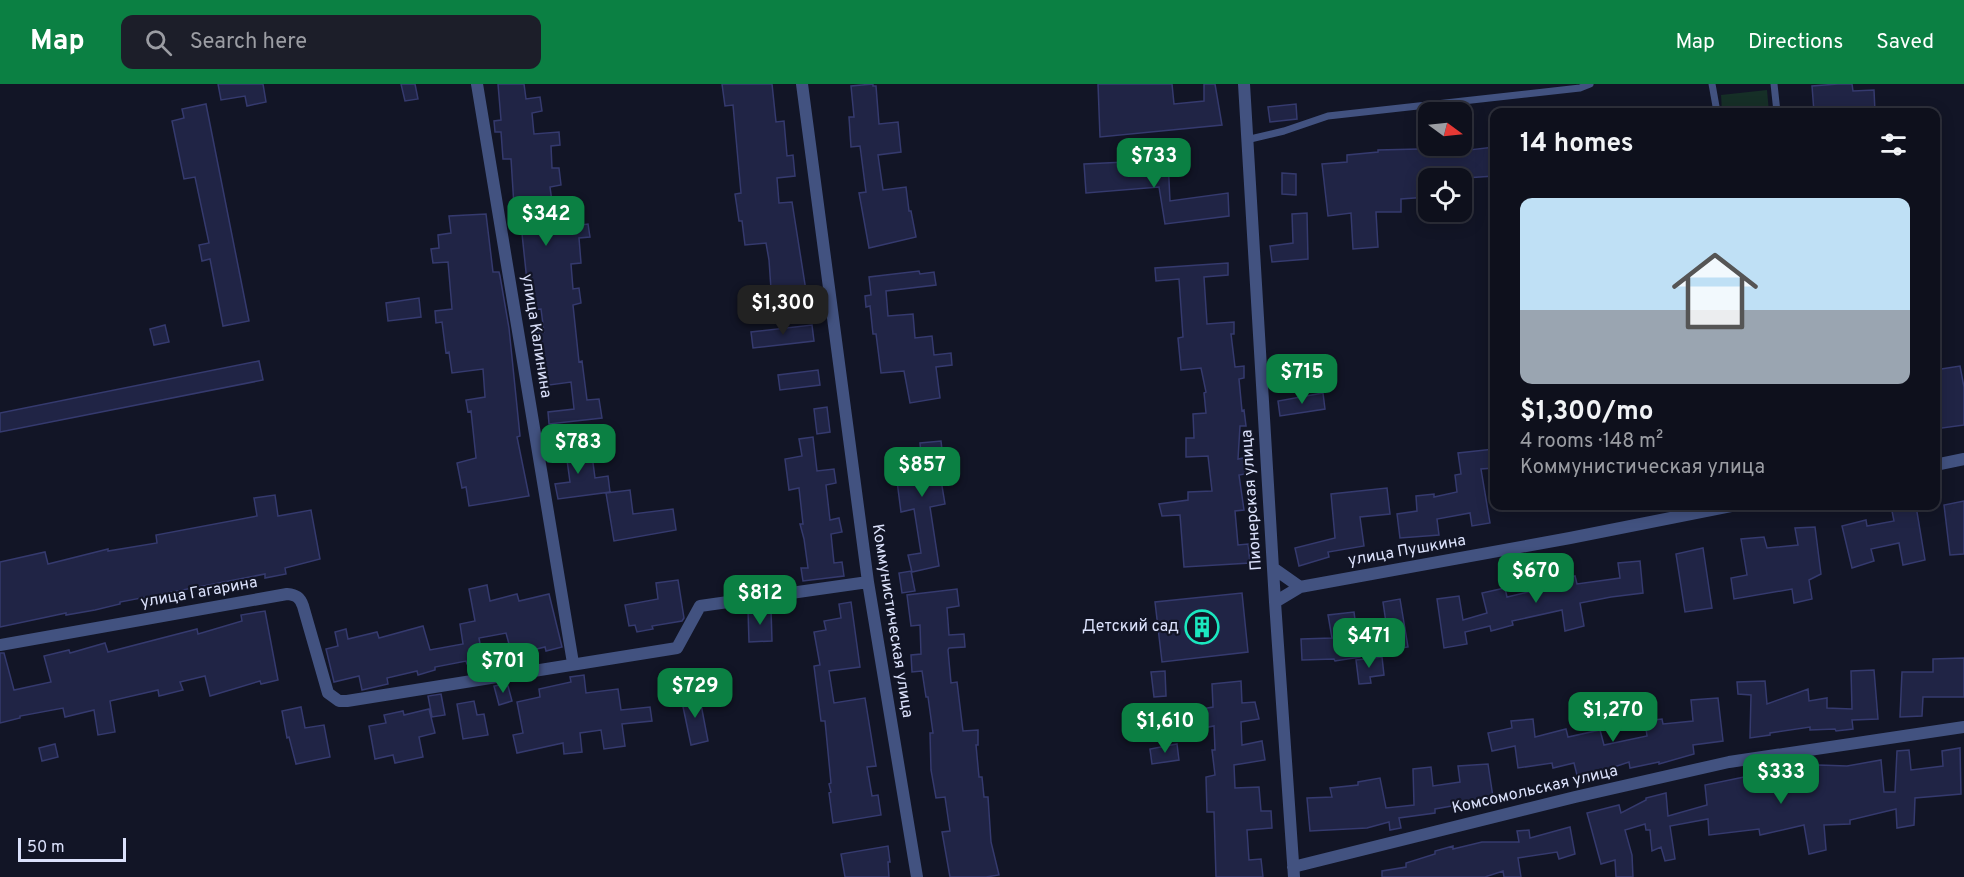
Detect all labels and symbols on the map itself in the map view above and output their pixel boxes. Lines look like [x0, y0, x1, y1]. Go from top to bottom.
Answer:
north arrow [1418, 102, 1472, 156]
pin: $733 [1118, 138, 1190, 189]
pin: $342 [510, 196, 582, 247]
street label: улица Калинина [516, 273, 556, 399]
pin: $1,300 [734, 285, 832, 336]
pin: $715 [1266, 354, 1338, 405]
pin: $783 [542, 424, 614, 475]
street label: Пионерская улица [1237, 429, 1267, 571]
pin: $857 [886, 447, 958, 498]
street label: Коммунистическая улица [867, 523, 917, 719]
street label: улица Пушкина [1347, 531, 1467, 571]
pin: $670 [1500, 553, 1572, 604]
street label: улица Гагарина [139, 573, 259, 613]
pin: $812 [724, 575, 796, 626]
building icon: Детский сад [1184, 609, 1220, 645]
place label: Детский сад [1082, 617, 1179, 637]
pin: $471 [1333, 618, 1405, 669]
pin: $701 [467, 643, 539, 694]
pin: $729 [659, 668, 731, 719]
pin: $1,270 [1564, 692, 1662, 743]
pin: $1,610 [1116, 703, 1214, 754]
pin: $333 [1745, 754, 1817, 805]
street label: Комсомольская улица [1450, 761, 1620, 819]
scale bar [18, 835, 126, 862]

